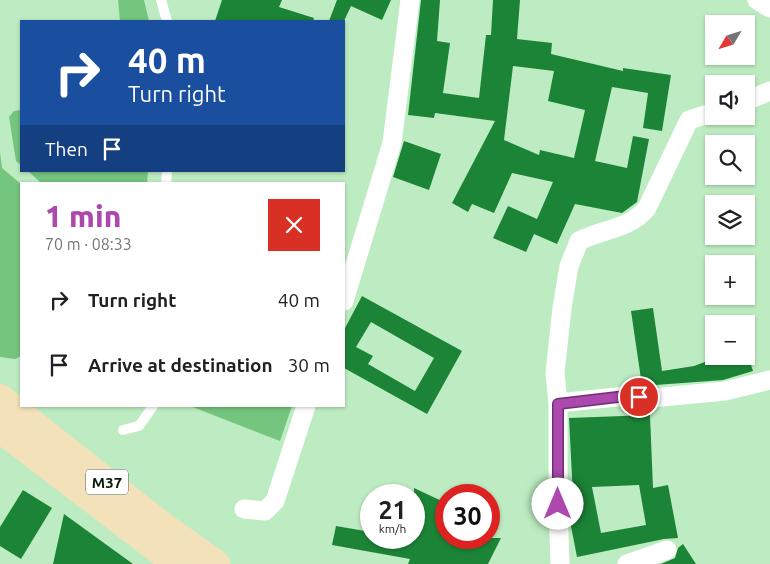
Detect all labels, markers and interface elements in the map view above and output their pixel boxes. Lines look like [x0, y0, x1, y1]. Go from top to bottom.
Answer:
north arrow [705, 15, 755, 65]
map controls [705, 15, 755, 365]
icon: right [45, 40, 110, 105]
text: 40 m [128, 40, 206, 80]
button: sound [705, 75, 755, 125]
text: Turn right [128, 81, 226, 106]
icon: arrive [98, 135, 126, 163]
button: search [705, 135, 755, 185]
text: Then [45, 138, 88, 160]
button: layers [705, 195, 755, 245]
text: 1 min [45, 199, 121, 233]
button: close [268, 199, 320, 251]
text: 70 m · 08:33 [45, 235, 132, 253]
button: + [705, 255, 755, 305]
icon: right [45, 286, 73, 314]
text: Turn right [88, 289, 176, 311]
text: 40 m [278, 289, 320, 311]
button: − [705, 315, 755, 365]
icon: arrive [45, 351, 73, 379]
text: Arrive at destination [88, 354, 273, 376]
text: 30 m [288, 354, 330, 376]
pin [618, 376, 660, 418]
icon: arrive [625, 383, 653, 411]
road number: M37 [86, 470, 128, 494]
position arrow [531, 477, 583, 529]
speed limit sign: 30 [435, 484, 500, 549]
text: 21 [378, 496, 407, 524]
text: km/h [379, 522, 406, 535]

